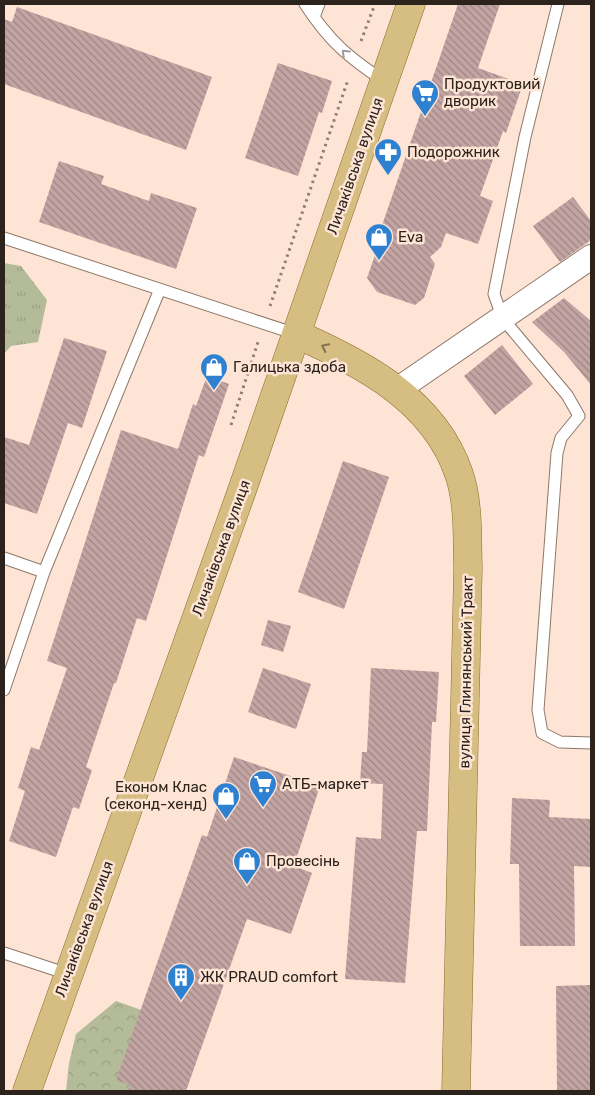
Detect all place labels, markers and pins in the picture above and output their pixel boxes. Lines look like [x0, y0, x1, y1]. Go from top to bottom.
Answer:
place label: Продуктовий дворик [444, 75, 541, 110]
supermarket icon: Продуктовий дворик [410, 78, 440, 117]
pharmacy icon: Подорожник [373, 137, 403, 176]
place label: Подорожник [407, 143, 500, 161]
shop icon: Eva [364, 222, 394, 261]
place label: Eva [398, 228, 423, 246]
shop icon: Галицька здоба [199, 352, 229, 391]
place label: Галицька здоба [233, 358, 346, 376]
supermarket icon: АТБ-маркет [248, 769, 278, 808]
place label: АТБ-маркет [282, 775, 369, 793]
place label: Економ Клас (секонд-хенд) [105, 778, 207, 813]
shop icon: Економ Клас (секонд-хенд) [211, 781, 241, 820]
shop icon: Провесінь [232, 846, 262, 885]
place label: Провесінь [266, 852, 340, 870]
building icon: ЖК PRAUD comfort [166, 962, 196, 1001]
place label: ЖК PRAUD comfort [200, 968, 338, 986]

